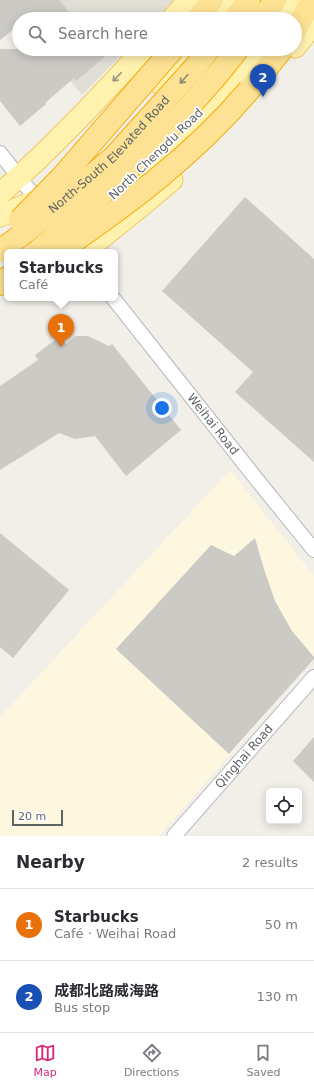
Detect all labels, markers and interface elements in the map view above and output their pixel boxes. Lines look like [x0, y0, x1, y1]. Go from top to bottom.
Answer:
search box [12, 12, 302, 56]
icon: search [26, 23, 48, 45]
text: Search here [58, 25, 148, 43]
pin: 2 [250, 64, 276, 97]
one-way arrow [112, 72, 122, 82]
one-way arrow [179, 74, 189, 84]
street label: North-South Elevated Road [46, 93, 173, 216]
street label: North Chengdu Road [106, 106, 206, 202]
popup [4, 249, 118, 301]
text: Starbucks [19, 259, 103, 277]
text: Café [19, 277, 48, 292]
pin: 1 [48, 314, 74, 347]
street label: Weihai Road [184, 391, 242, 458]
your location [152, 398, 172, 418]
street label: Qinghai Road [212, 722, 276, 791]
map controls [266, 788, 302, 824]
button: locate [266, 788, 302, 824]
scale bar [12, 808, 63, 827]
text: 20 m [18, 810, 46, 823]
text: Nearby [16, 852, 85, 872]
text: 2 results [242, 855, 298, 870]
text: Starbucks [54, 908, 139, 926]
text: 1 [24, 917, 34, 932]
text: 50 m [265, 917, 298, 932]
text: Café · Weihai Road [54, 926, 176, 941]
text: 成都北路威海路 [54, 982, 159, 1000]
text: 2 [24, 989, 34, 1004]
text: 130 m [256, 989, 298, 1004]
text: Bus stop [54, 1000, 110, 1015]
tab: Map [34, 1042, 57, 1079]
tab: Directions [124, 1042, 179, 1079]
tab: Saved [246, 1042, 280, 1079]

